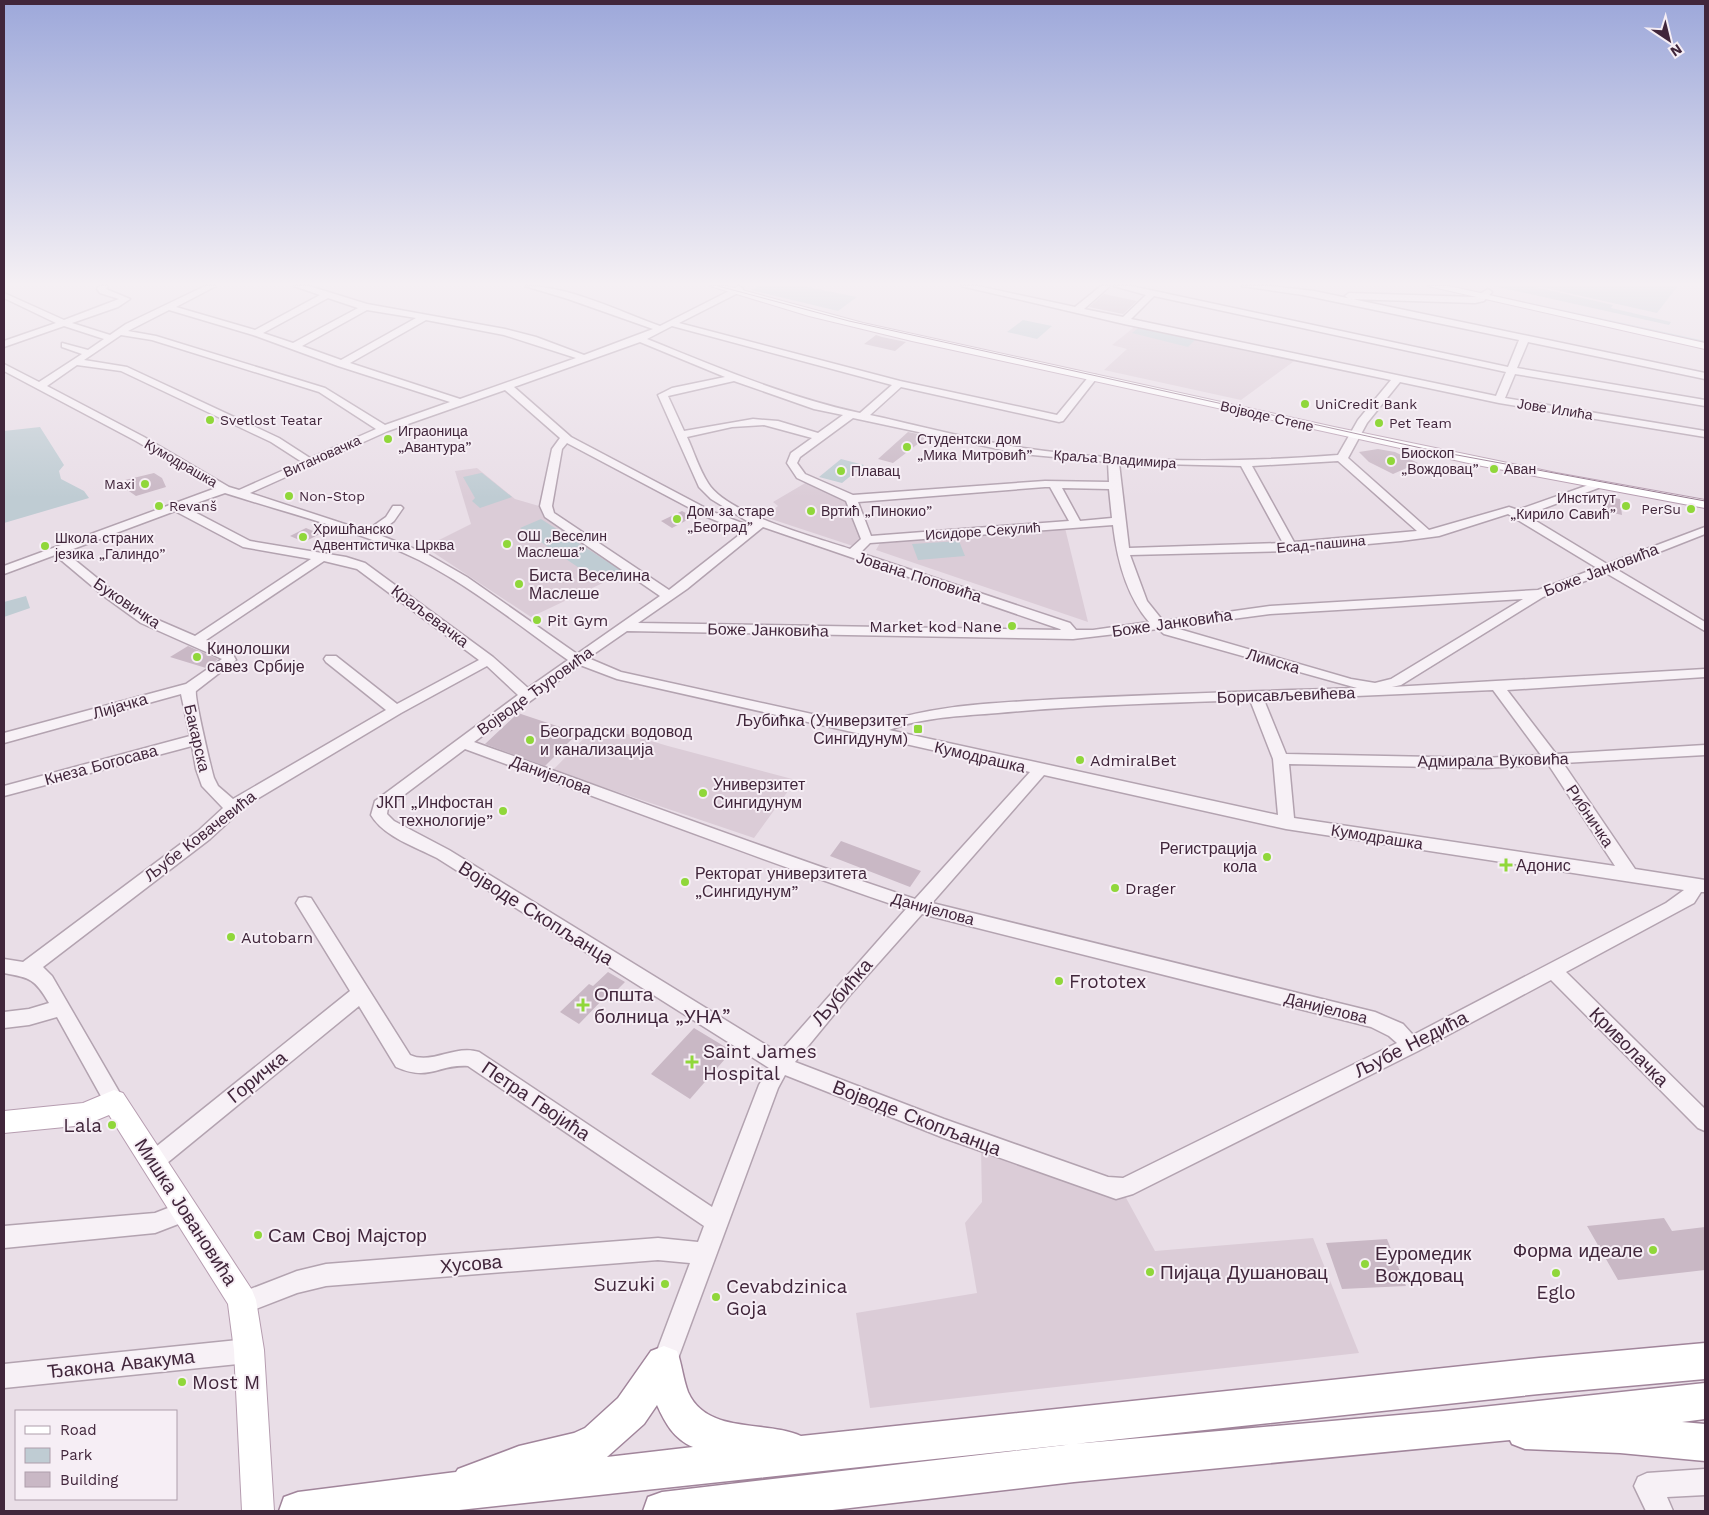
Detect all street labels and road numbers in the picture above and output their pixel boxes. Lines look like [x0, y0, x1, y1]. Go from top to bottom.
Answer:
street label: Јове Илића [1516, 395, 1594, 423]
street label: Војводе Степе [1219, 397, 1315, 435]
street label: Витановачка [281, 432, 363, 480]
street label: Кумодрашка [142, 436, 220, 490]
street label: Краља Владимира [1053, 447, 1177, 471]
street label: Исидоре Секулић [925, 519, 1041, 543]
street label: Есад-пашина [1276, 532, 1366, 556]
street label: Боже Јанковића [1541, 539, 1661, 601]
street label: Јована Поповића [854, 548, 984, 606]
street label: Буковичка [90, 574, 164, 632]
street label: Краљевачка [388, 581, 473, 651]
street label: Боже Јанковића [1111, 605, 1233, 641]
street label: Боже Јанковића [707, 619, 829, 641]
street label: Војводе Ђуровића [473, 643, 597, 739]
street label: Лимска [1244, 644, 1302, 678]
street label: Борисављевићева [1216, 683, 1356, 707]
street label: Лијачка [90, 689, 150, 723]
street label: Бакарска [180, 702, 214, 774]
street label: Кумодрашка [933, 737, 1027, 777]
street label: Кнеза Богосава [42, 741, 160, 789]
street label: Адмирала Вуковића [1417, 749, 1569, 771]
street label: Данијелова [508, 752, 594, 799]
street label: Рибничка [1562, 781, 1618, 851]
street label: Љубе Ковачевића [141, 787, 260, 885]
street label: Кумодрашка [1330, 820, 1424, 854]
street label: Војводе Скопљанца [454, 856, 618, 970]
street label: Данијелова [889, 889, 977, 929]
street label: Љубићка [807, 954, 878, 1030]
street label: Данијелова [1282, 988, 1370, 1028]
street label: Криволачка [1585, 1003, 1674, 1092]
street label: Љубе Недића [1350, 1005, 1472, 1082]
street label: Горичка [223, 1046, 292, 1108]
street label: Петра Гвојића [478, 1056, 595, 1146]
street label: Војводе Скопљанца [830, 1075, 1005, 1161]
street label: Мишка Јовановића [130, 1134, 242, 1290]
street label: Хусова [439, 1250, 503, 1278]
street label: Ђакона Авакума [46, 1345, 196, 1383]

